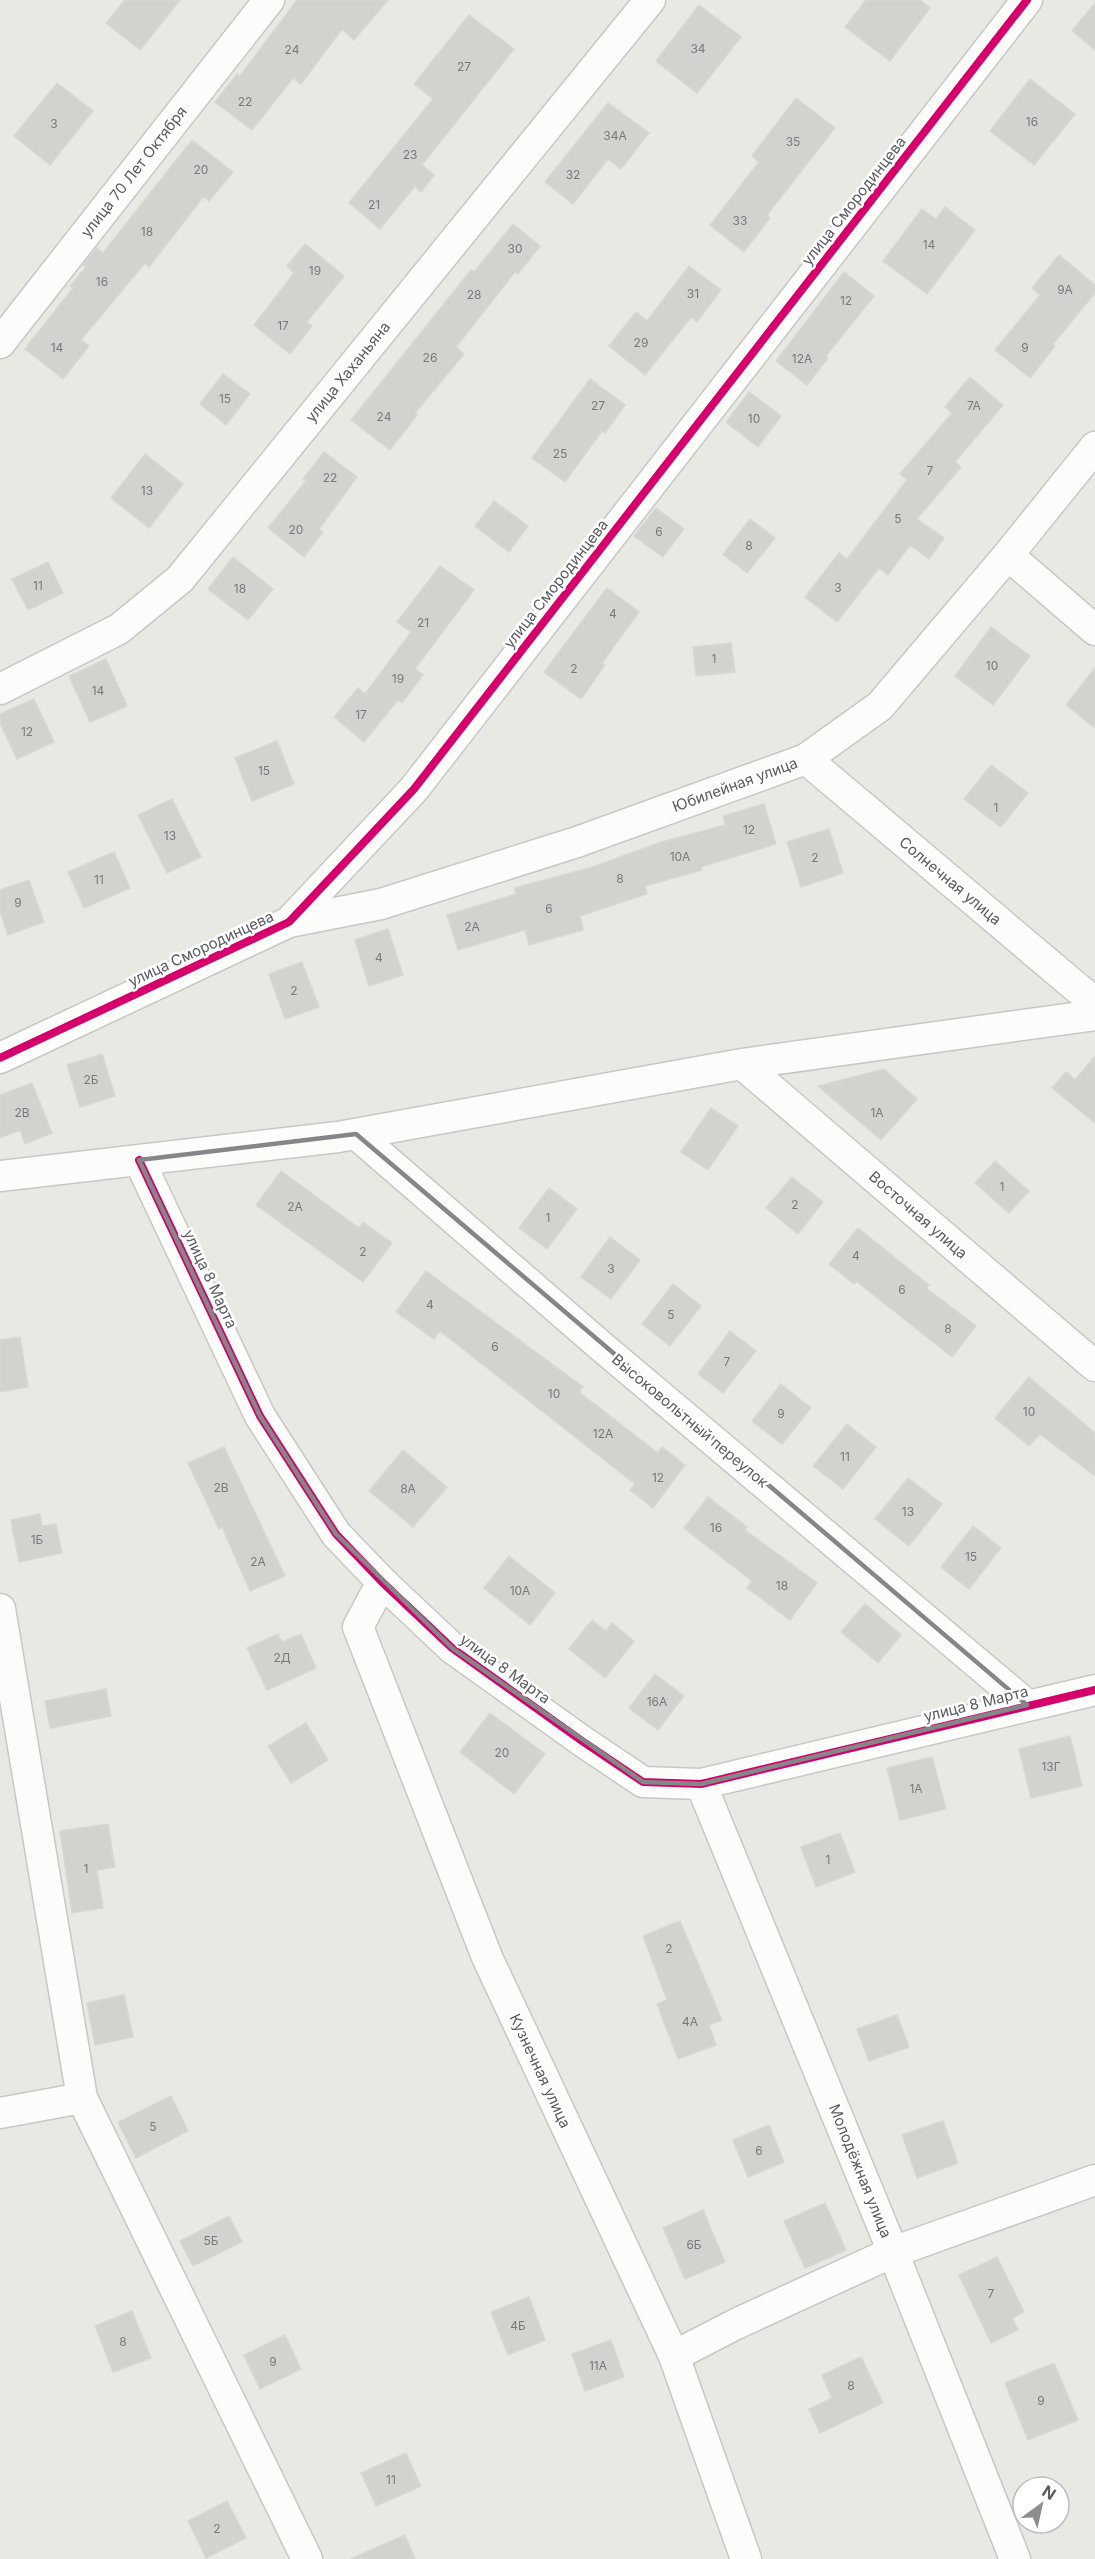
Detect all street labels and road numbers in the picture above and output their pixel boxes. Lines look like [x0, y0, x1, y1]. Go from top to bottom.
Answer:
street label: улица 70 Лет Октября [76, 102, 191, 241]
street label: улица Смородинцева [797, 132, 910, 269]
street label: улица Хаханьяна [301, 317, 394, 426]
street label: улица Смородинцева [499, 515, 612, 652]
street label: Юбилейная улица [670, 753, 800, 816]
street label: Солнечная улица [895, 832, 1005, 929]
street label: улица Смородинцева [125, 906, 277, 991]
street label: Восточная улица [865, 1167, 971, 1263]
street label: улица 8 Марта [179, 1226, 242, 1331]
street label: Высоковольтный переулок [608, 1350, 772, 1492]
street label: улица 8 Марта [456, 1629, 554, 1708]
street label: улица 8 Марта [922, 1681, 1030, 1726]
street label: Кузнечная улица [506, 2011, 575, 2131]
street label: Молодёжная улица [825, 2101, 896, 2240]

